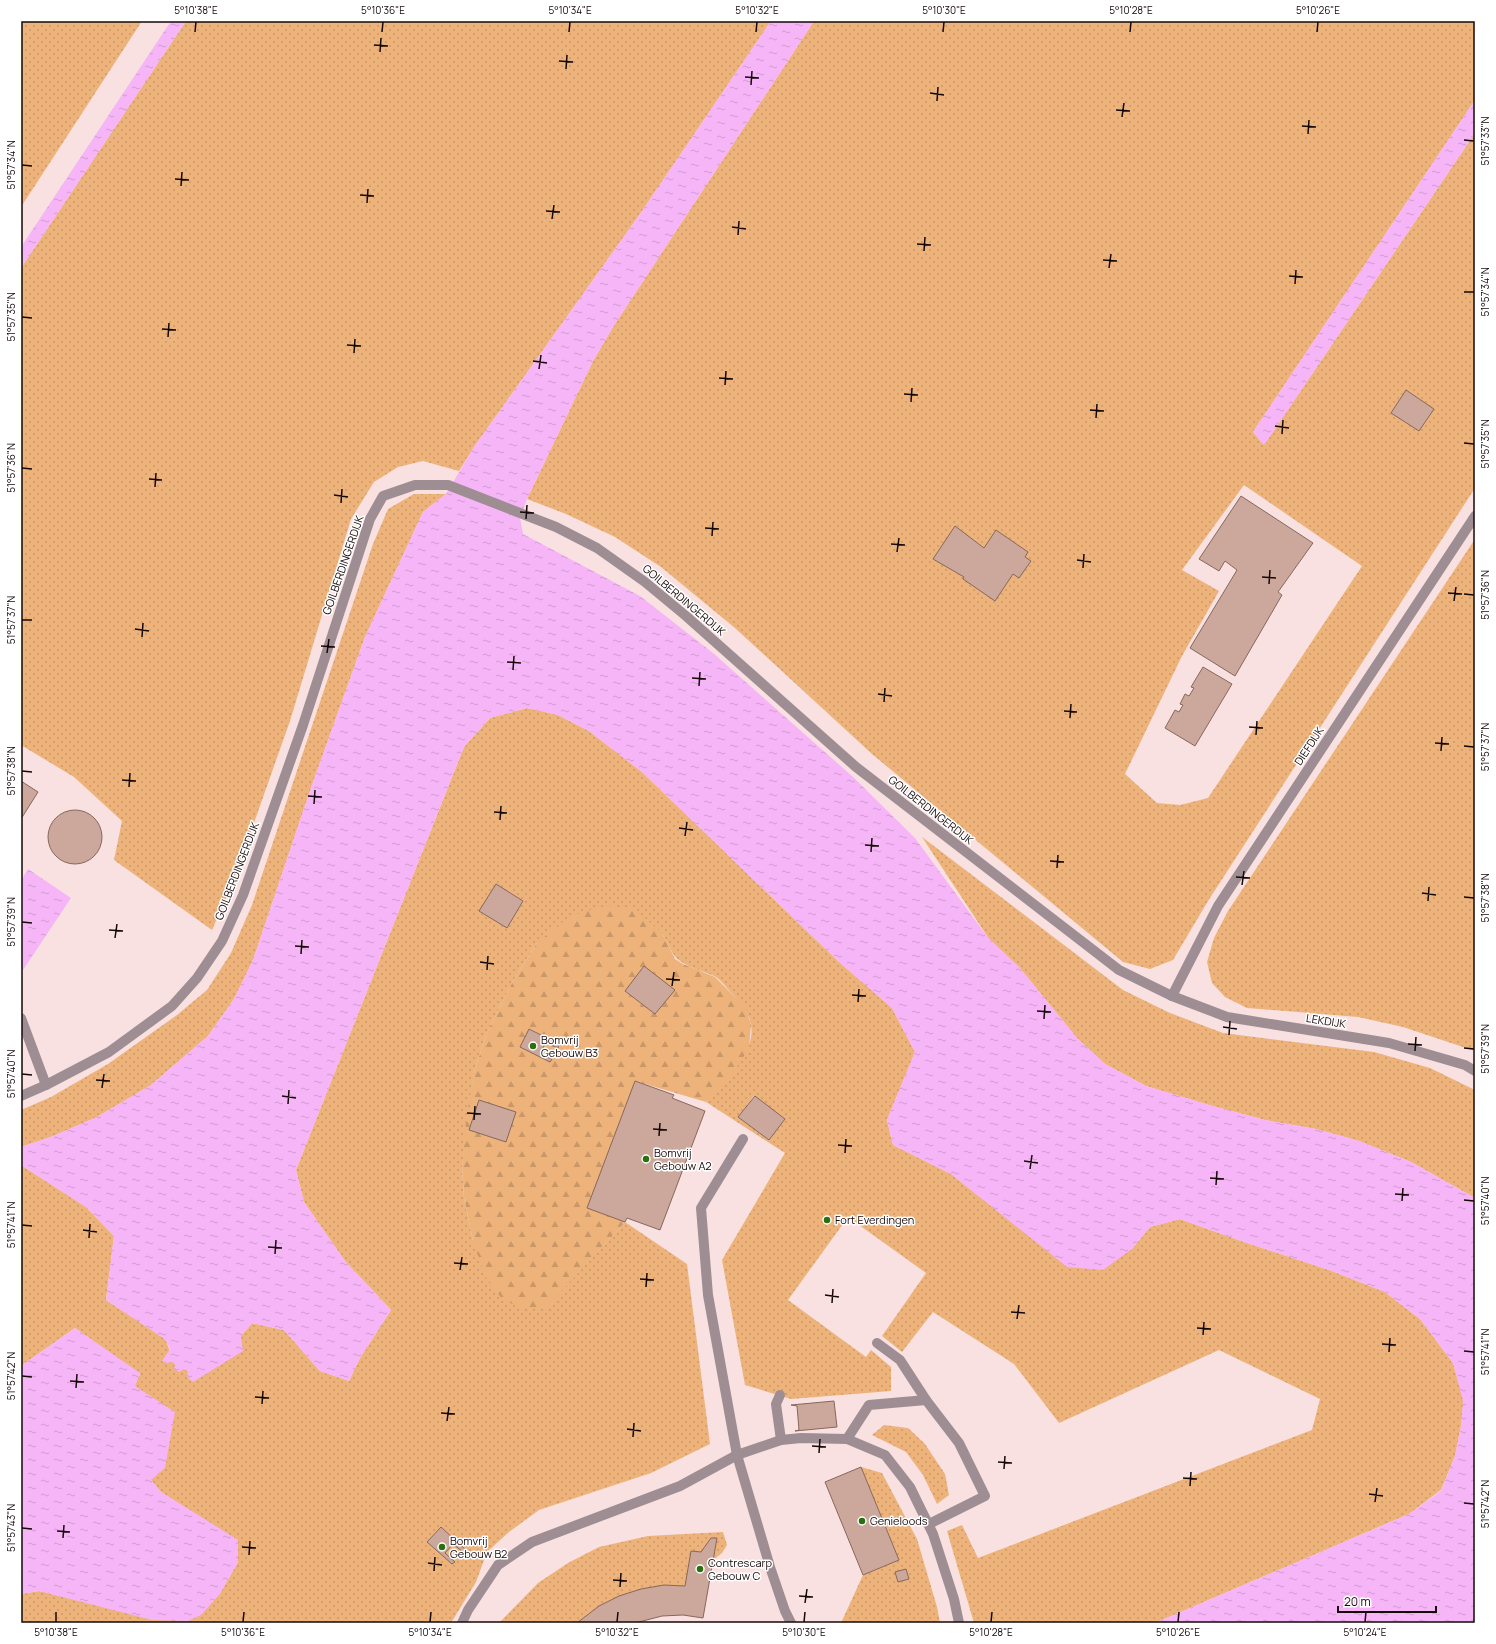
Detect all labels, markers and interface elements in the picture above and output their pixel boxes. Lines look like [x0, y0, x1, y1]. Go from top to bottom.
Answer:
text: 5°10'38"E [174, 3, 218, 17]
text: 5°10'36"E [361, 3, 405, 17]
text: 5°10'34"E [548, 3, 592, 17]
text: 5°10'32"E [735, 3, 779, 17]
text: 5°10'30"E [922, 3, 966, 17]
text: 5°10'28"E [1109, 3, 1153, 17]
text: 5°10'26"E [1296, 3, 1340, 17]
text: 51°57'33"N [1478, 116, 1492, 165]
text: 51°57'34"N [4, 140, 18, 190]
text: 51°57'34"N [1478, 267, 1492, 317]
text: 51°57'35"N [4, 292, 18, 342]
text: 51°57'35"N [1478, 419, 1492, 469]
text: 51°57'36"N [4, 443, 18, 493]
street label: GOILBERDINGERDIJK [319, 513, 367, 616]
street label: GOILBERDINGERDIJK [640, 560, 729, 639]
text: 51°57'36"N [1478, 570, 1492, 620]
text: 51°57'37"N [4, 596, 18, 644]
street label: DIEFDIJK [1290, 723, 1327, 768]
text: 51°57'37"N [1478, 723, 1492, 771]
text: 51°57'38"N [4, 746, 18, 796]
street label: GOILBERDINGERDIJK [886, 772, 977, 848]
street label: GOILBERDINGERDIJK [211, 819, 262, 922]
text: 51°57'38"N [1478, 873, 1492, 923]
text: 51°57'39"N [4, 897, 18, 947]
street label: LEKDIJK [1305, 1010, 1347, 1031]
text: 51°57'39"N [1478, 1024, 1492, 1074]
place label: Bomvrij Gebouw B3 [541, 1032, 598, 1060]
marker: Bomvrij Gebouw B3 [528, 1041, 538, 1051]
text: 51°57'40"N [4, 1050, 18, 1098]
place label: Bomvrij Gebouw A2 [654, 1145, 712, 1173]
marker: Bomvrij Gebouw A2 [641, 1154, 651, 1164]
text: 51°57'40"N [1478, 1177, 1492, 1225]
text: 51°57'41"N [4, 1202, 18, 1248]
place label: Fort Everdingen [835, 1212, 914, 1227]
marker: Fort Everdingen [822, 1215, 832, 1225]
text: 51°57'41"N [1478, 1329, 1492, 1375]
text: 51°57'42"N [4, 1352, 18, 1400]
text: 51°57'42"N [1478, 1480, 1492, 1528]
text: 51°57'43"N [4, 1504, 18, 1552]
place label: Genieloods [870, 1513, 928, 1528]
marker: Genieloods [857, 1516, 867, 1526]
place label: Bomvrij Gebouw B2 [450, 1533, 507, 1561]
marker: Bomvrij Gebouw B2 [437, 1542, 447, 1552]
place label: Contrescarp Gebouw C [708, 1555, 773, 1583]
marker: Contrescarp Gebouw C [695, 1564, 705, 1574]
scale bar [1338, 1588, 1436, 1614]
text: 20 m [1344, 1593, 1371, 1610]
text: 5°10'38"E [34, 1625, 78, 1639]
text: 5°10'36"E [221, 1625, 265, 1639]
text: 5°10'34"E [408, 1625, 452, 1639]
text: 5°10'32"E [595, 1625, 639, 1639]
text: 5°10'30"E [782, 1625, 826, 1639]
text: 5°10'28"E [969, 1625, 1013, 1639]
text: 5°10'26"E [1156, 1625, 1200, 1639]
text: 5°10'24"E [1343, 1625, 1387, 1639]

